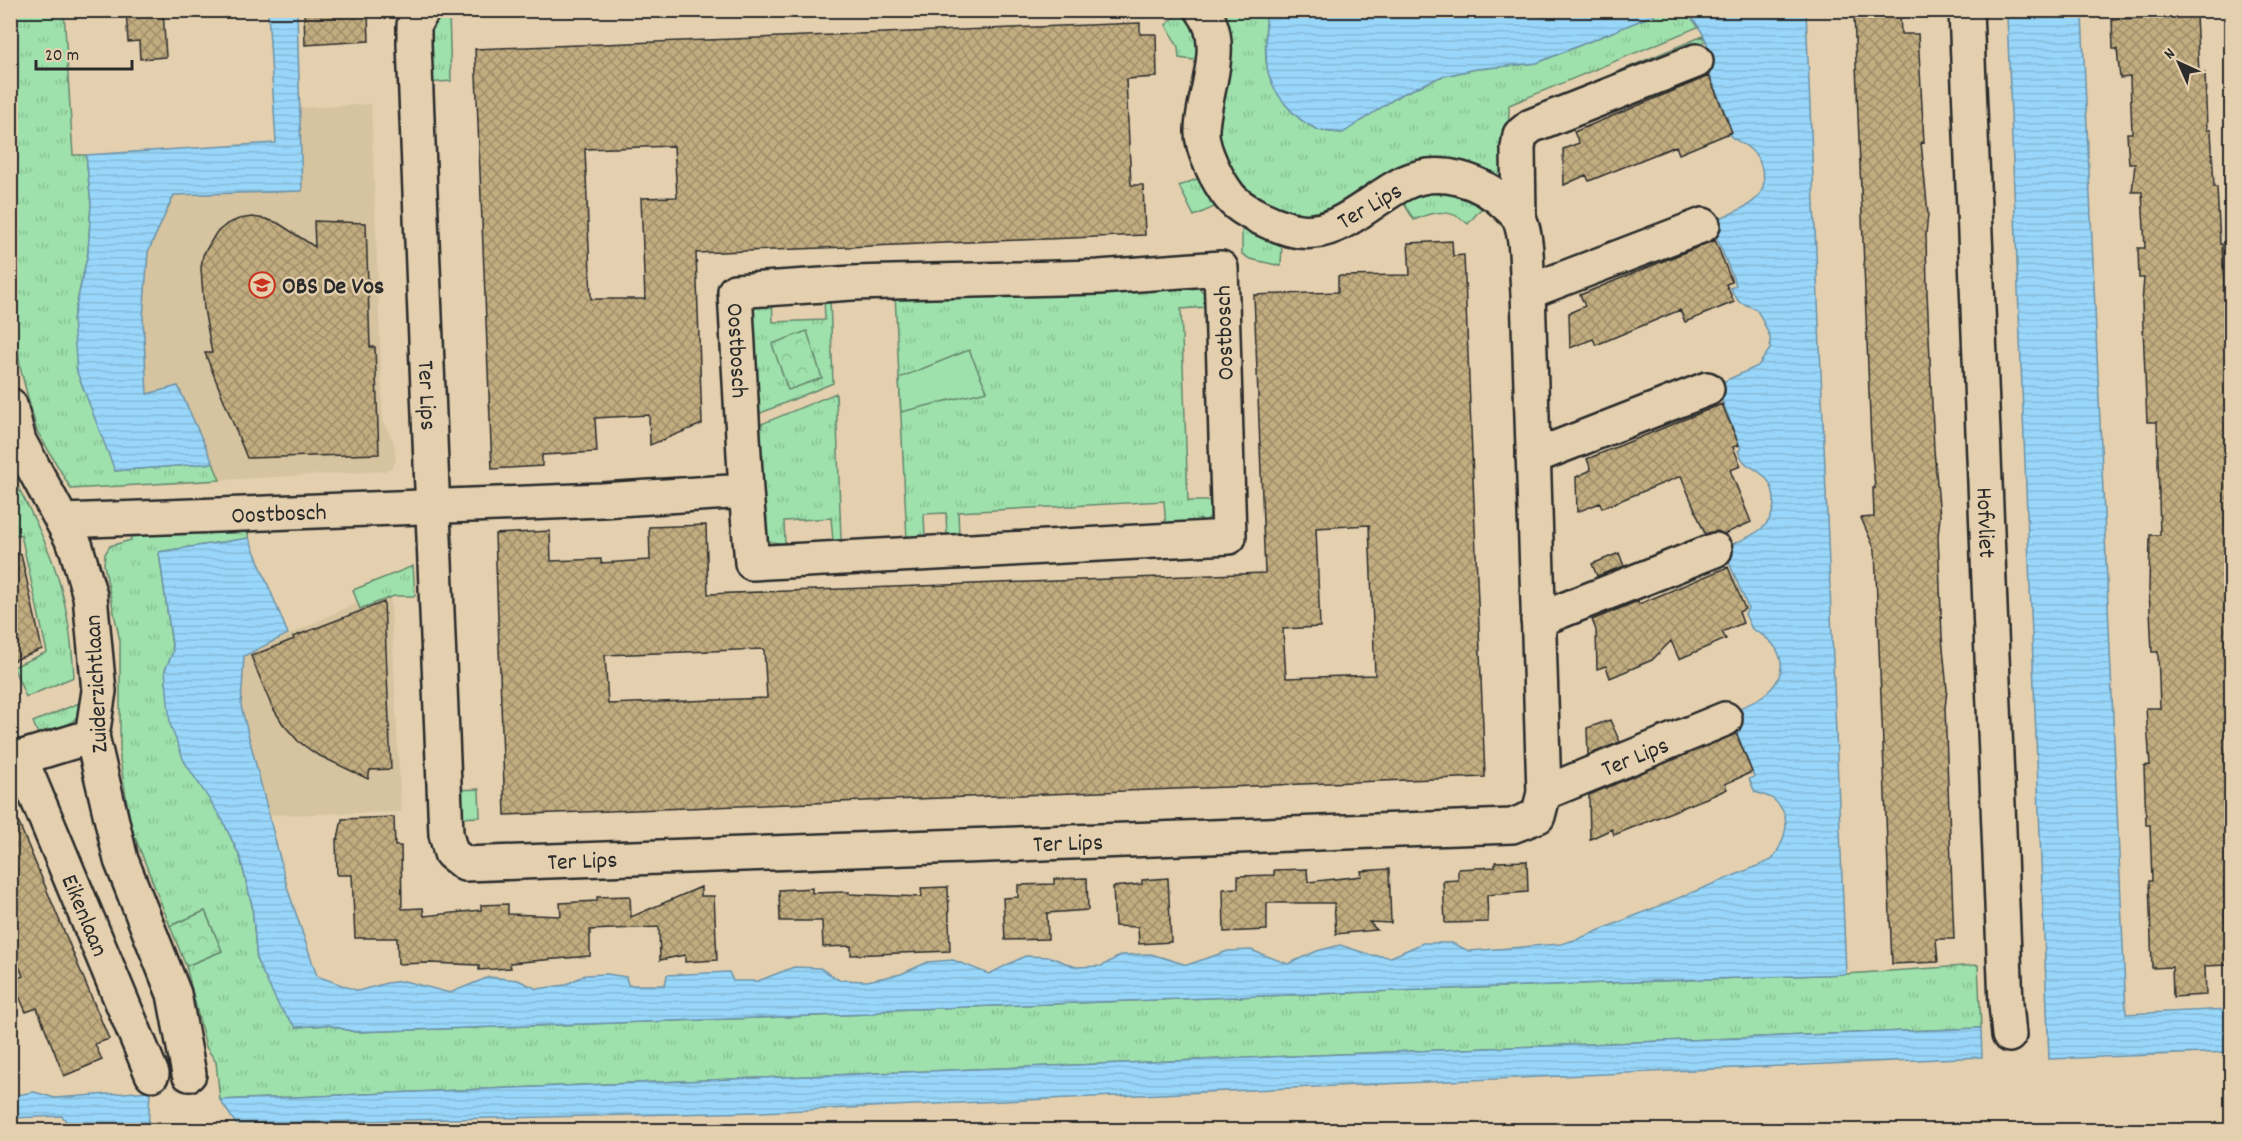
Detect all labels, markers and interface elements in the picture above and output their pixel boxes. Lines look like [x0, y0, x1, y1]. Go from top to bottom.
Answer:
scale bar [36, 33, 132, 71]
north arrow [2149, 33, 2209, 93]
text: N [2159, 43, 2181, 65]
text: 20 m [45, 44, 79, 69]
street label: Ter Lips [1332, 175, 1409, 240]
school or university icon: OBS De Vos [247, 270, 277, 300]
place label: OBS De Vos [282, 271, 384, 305]
street label: Oostbosch [1207, 285, 1245, 381]
street label: Oostbosch [716, 302, 755, 399]
street label: Ter Lips [407, 360, 444, 431]
street label: Hofvliet [1965, 487, 2002, 559]
street label: Oostbosch [231, 497, 327, 534]
street label: Zuiderzichtlaan [77, 614, 119, 754]
street label: Ter Lips [1597, 730, 1675, 788]
street label: Ter Lips [1033, 827, 1104, 863]
street label: Ter Lips [547, 844, 618, 881]
street label: Eikenlaan [51, 870, 115, 962]

